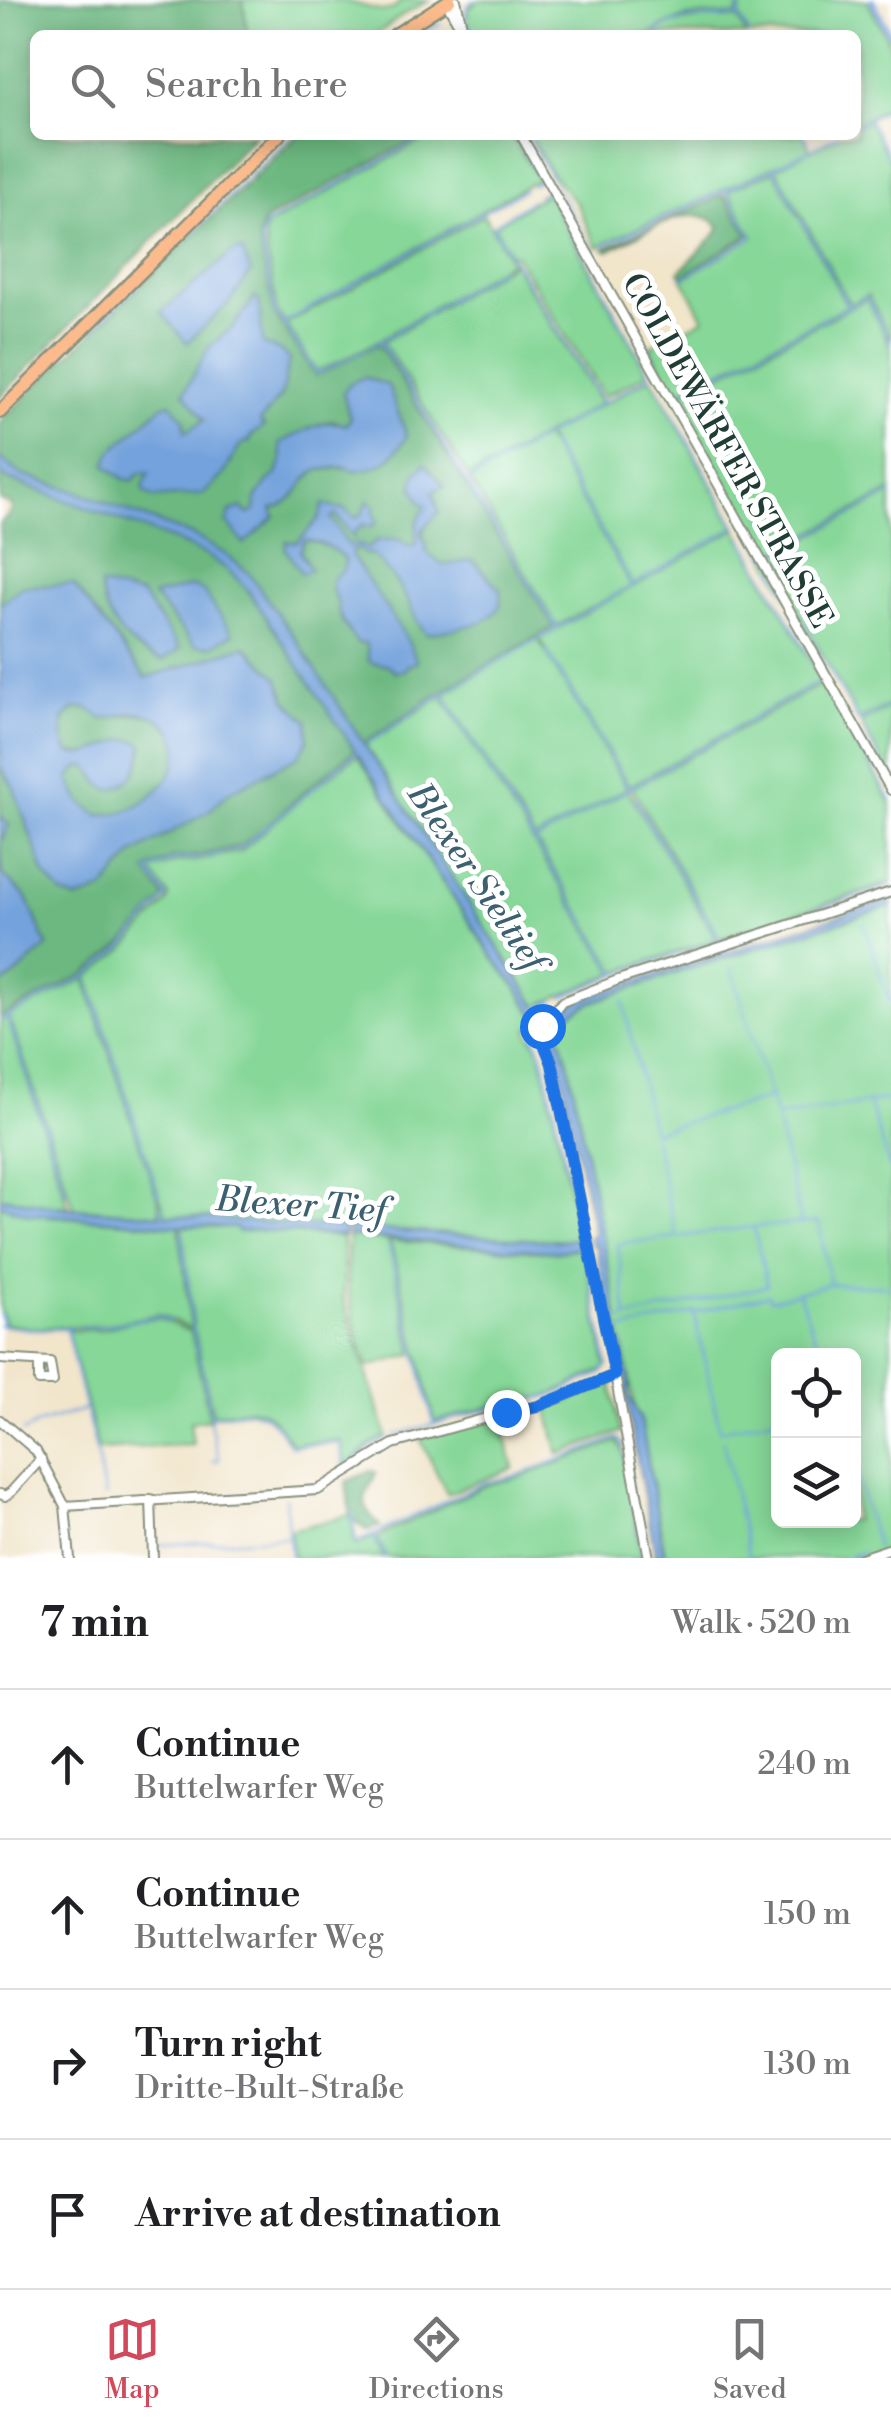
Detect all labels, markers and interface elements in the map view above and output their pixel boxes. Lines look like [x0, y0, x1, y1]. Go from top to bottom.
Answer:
search box [30, 30, 861, 140]
icon: search [65, 58, 120, 113]
text: Search here [145, 62, 348, 109]
street label: COLDEWÄRFER STRASSE [613, 266, 842, 635]
water label: Blexer Sieltief [397, 774, 559, 985]
route start [520, 1004, 566, 1050]
water label: Blexer Tief [214, 1178, 395, 1233]
map controls [771, 1348, 861, 1528]
button: locate [771, 1348, 861, 1438]
route end [484, 1390, 530, 1436]
button: layers [771, 1438, 861, 1528]
text: 7 min [40, 1597, 149, 1650]
text: Walk · 520 m [671, 1603, 851, 1643]
text: Continue [135, 1721, 300, 1768]
icon: ahead [40, 1737, 95, 1792]
text: 240 m [758, 1744, 851, 1784]
text: Buttelwarfer Weg [135, 1768, 384, 1808]
text: Continue [135, 1871, 300, 1918]
icon: ahead [40, 1887, 95, 1942]
text: 150 m [764, 1894, 851, 1934]
text: Buttelwarfer Weg [135, 1918, 384, 1958]
text: Turn right [135, 2021, 321, 2068]
icon: right [40, 2037, 95, 2092]
text: 130 m [764, 2044, 851, 2084]
text: Dritte-Bult-Straße [135, 2068, 404, 2108]
icon: arrive [40, 2187, 95, 2242]
text: Arrive at destination [135, 2191, 501, 2238]
tab: Map [105, 2312, 160, 2407]
tab: Directions [369, 2312, 504, 2407]
tab: Saved [713, 2312, 786, 2407]

